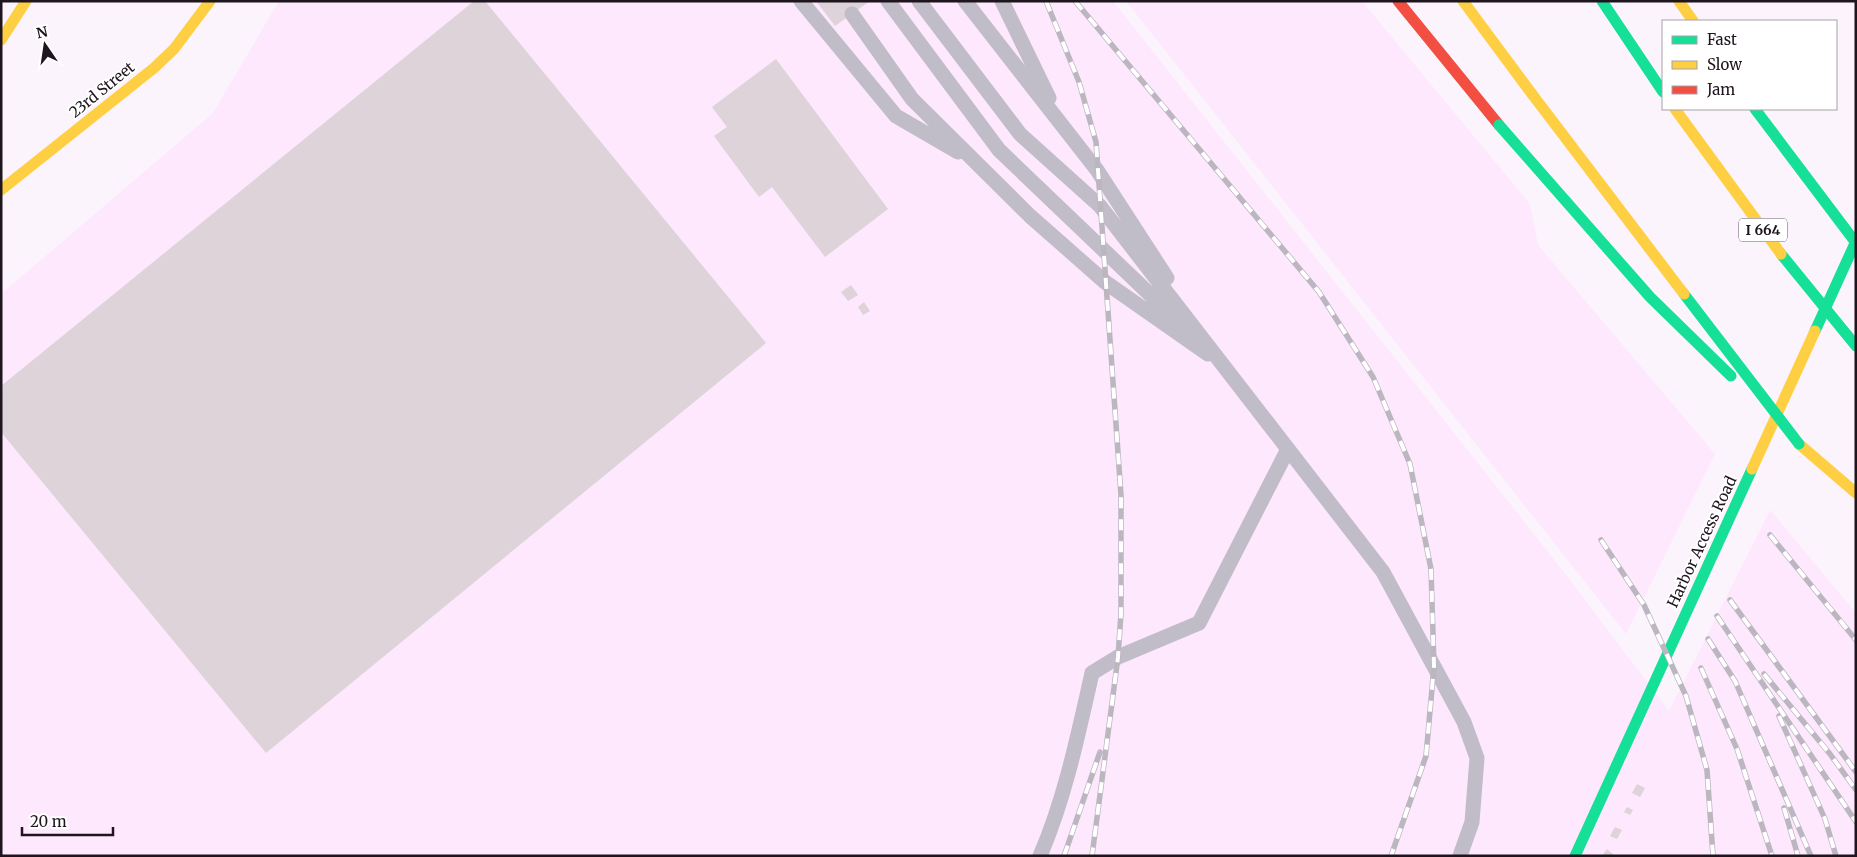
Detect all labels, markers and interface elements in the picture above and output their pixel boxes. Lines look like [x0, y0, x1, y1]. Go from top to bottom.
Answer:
north arrow [20, 20, 70, 70]
legend [1662, 20, 1837, 110]
text: N [35, 22, 49, 42]
text: Fast [1707, 30, 1737, 49]
text: Slow [1707, 55, 1742, 74]
street label: 23rd Street [65, 57, 138, 122]
text: Jam [1706, 80, 1735, 99]
road number: I 664 [1739, 218, 1787, 242]
street label: Harbor Access Road [1663, 473, 1740, 611]
scale bar [22, 804, 114, 836]
text: 20 m [30, 812, 67, 831]

